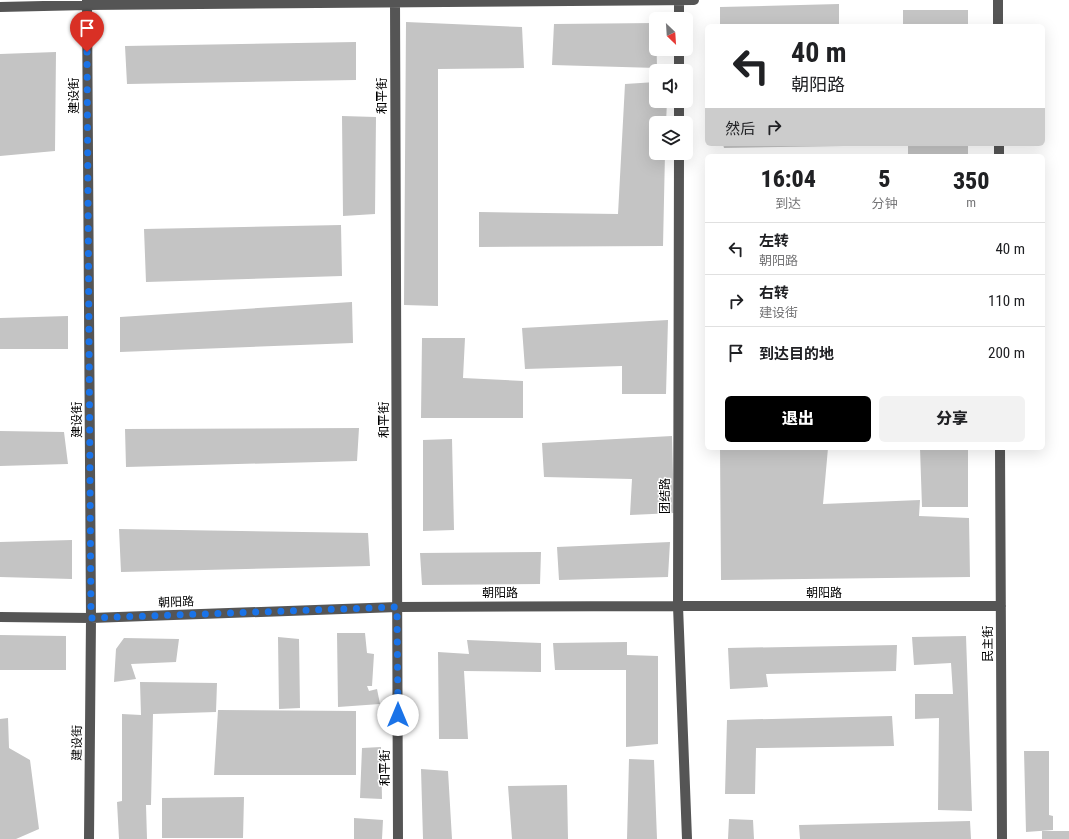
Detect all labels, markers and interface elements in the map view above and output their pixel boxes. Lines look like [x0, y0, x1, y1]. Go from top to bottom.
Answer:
pin [70, 11, 104, 52]
north arrow [649, 12, 693, 56]
map controls [649, 12, 693, 160]
icon: arrive [76, 17, 98, 39]
text: 40 m [791, 36, 847, 69]
icon: left [725, 40, 777, 92]
button: sound [649, 64, 693, 108]
text: 朝阳路 [791, 74, 845, 95]
street label: 建设街 [67, 78, 81, 114]
street label: 和平街 [375, 78, 389, 114]
button: layers [649, 116, 693, 160]
icon: right [763, 116, 785, 138]
text: 然后 [725, 120, 755, 138]
text: 16:04 [760, 165, 816, 193]
text: 5 [878, 165, 891, 193]
text: 350 [953, 167, 990, 195]
text: m [966, 195, 976, 210]
text: 到达 [775, 196, 801, 211]
text: 分钟 [871, 196, 897, 211]
text: 左转 [759, 232, 789, 250]
icon: left [725, 238, 747, 260]
text: 40 m [995, 240, 1025, 258]
text: 朝阳路 [759, 253, 798, 268]
text: 右转 [759, 284, 789, 302]
icon: right [725, 290, 747, 312]
text: 110 m [988, 292, 1025, 310]
text: 建设街 [759, 305, 798, 320]
icon: arrive [725, 342, 747, 364]
text: 200 m [988, 344, 1025, 362]
text: 到达目的地 [759, 345, 834, 363]
button: 退出 [725, 396, 871, 442]
button: 分享 [879, 396, 1025, 442]
street label: 建设街 [70, 402, 84, 438]
street label: 和平街 [377, 402, 391, 438]
street label: 团结路 [658, 478, 672, 514]
street label: 朝阳路 [482, 586, 518, 600]
street label: 朝阳路 [806, 586, 842, 600]
street label: 朝阳路 [158, 594, 194, 610]
street label: 民主街 [981, 626, 995, 662]
position arrow [377, 694, 419, 736]
street label: 建设街 [70, 725, 84, 761]
street label: 和平街 [378, 750, 392, 786]

